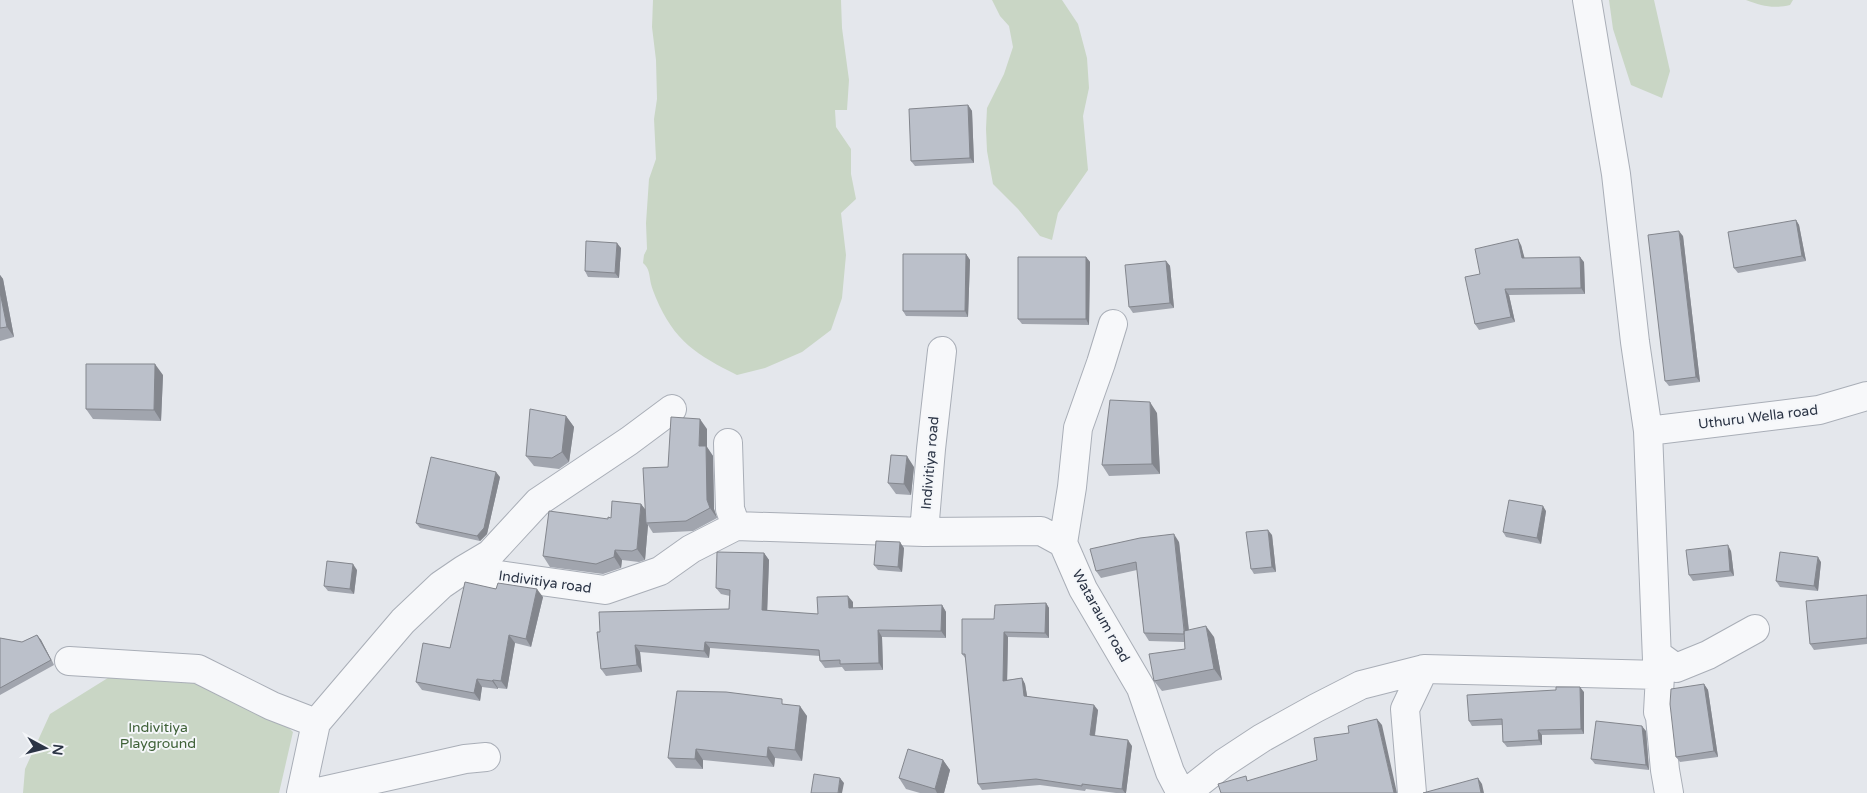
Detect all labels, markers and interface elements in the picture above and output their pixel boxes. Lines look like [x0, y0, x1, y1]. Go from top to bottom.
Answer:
street label: Uthuru Wella road [1697, 401, 1819, 433]
street label: Indivitiya road [917, 416, 943, 510]
street label: Indivitiya road [497, 567, 593, 597]
street label: Wataraum road [1069, 567, 1133, 665]
park label: Indivitiya Playground [120, 719, 196, 752]
north arrow [20, 723, 70, 773]
text: N [48, 743, 67, 756]

